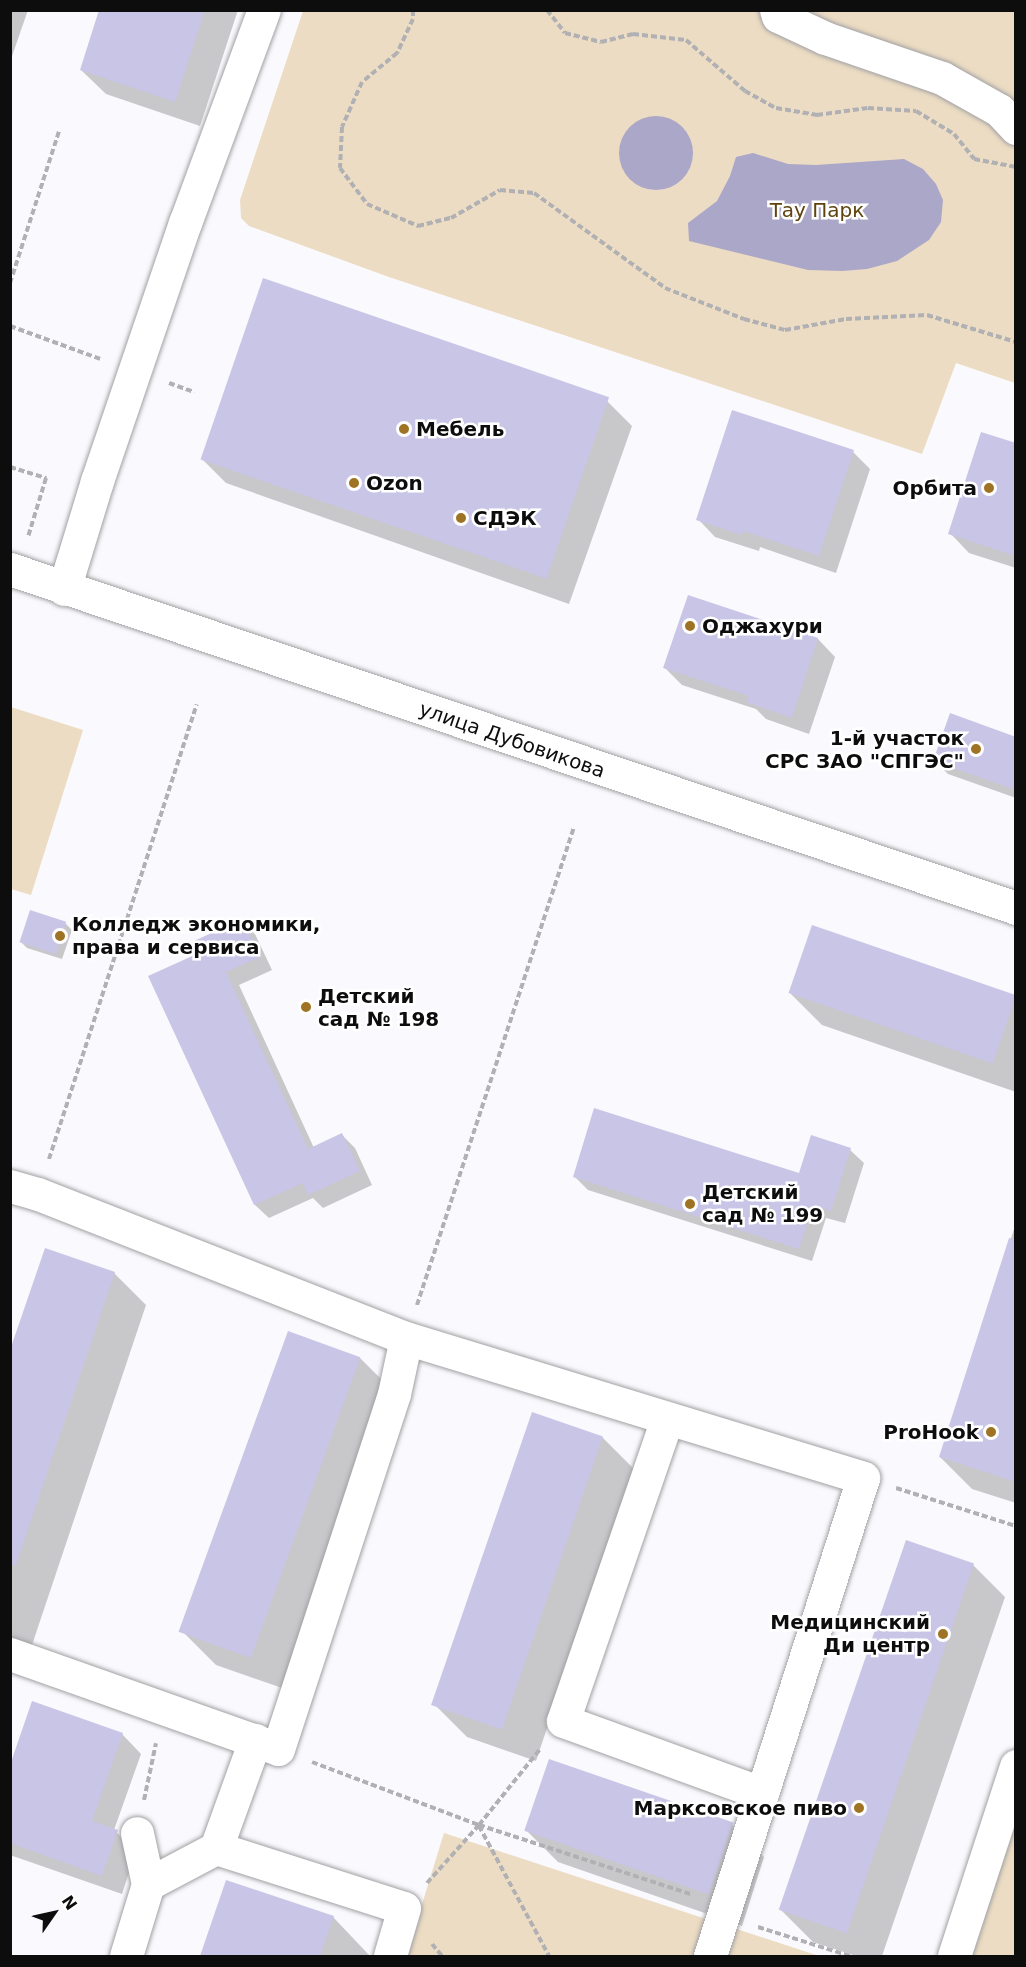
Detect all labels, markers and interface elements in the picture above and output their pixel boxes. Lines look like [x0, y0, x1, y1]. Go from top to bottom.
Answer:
park label: Тау Парк [770, 198, 864, 222]
place label: Мебель [416, 417, 504, 441]
marker: Мебель [397, 422, 411, 436]
place label: Ozon [366, 471, 423, 495]
marker: Ozon [347, 476, 361, 490]
place label: Орбита [893, 476, 977, 500]
marker: Орбита [982, 481, 996, 495]
place label: СДЭК [473, 506, 537, 530]
marker: СДЭК [454, 511, 468, 525]
place label: Оджахури [702, 614, 823, 638]
marker: Оджахури [683, 619, 697, 633]
street label: улица Дубовикова [416, 697, 608, 783]
place label: 1-й участок СРС ЗАО "СПГЭС" [765, 726, 964, 773]
marker: 1-й участок СРС ЗАО "СПГЭС" [969, 742, 983, 756]
place label: Колледж экономики, права и сервиса [72, 912, 320, 959]
marker: Колледж экономики, права и сервиса [53, 929, 67, 943]
place label: Детский сад № 198 [318, 984, 439, 1031]
marker: Детский сад № 198 [299, 1000, 313, 1014]
place label: Детский сад № 199 [702, 1180, 823, 1227]
marker: Детский сад № 199 [683, 1197, 697, 1211]
place label: ProHook [883, 1420, 979, 1444]
marker: ProHook [984, 1425, 998, 1439]
place label: Медицинский Ди центр [770, 1610, 930, 1657]
marker: Медицинский Ди центр [934, 1625, 952, 1643]
place label: Марксовское пиво [634, 1796, 847, 1820]
marker: Марксовское пиво [852, 1801, 866, 1815]
north arrow [24, 1883, 84, 1943]
text: N [58, 1892, 81, 1914]

